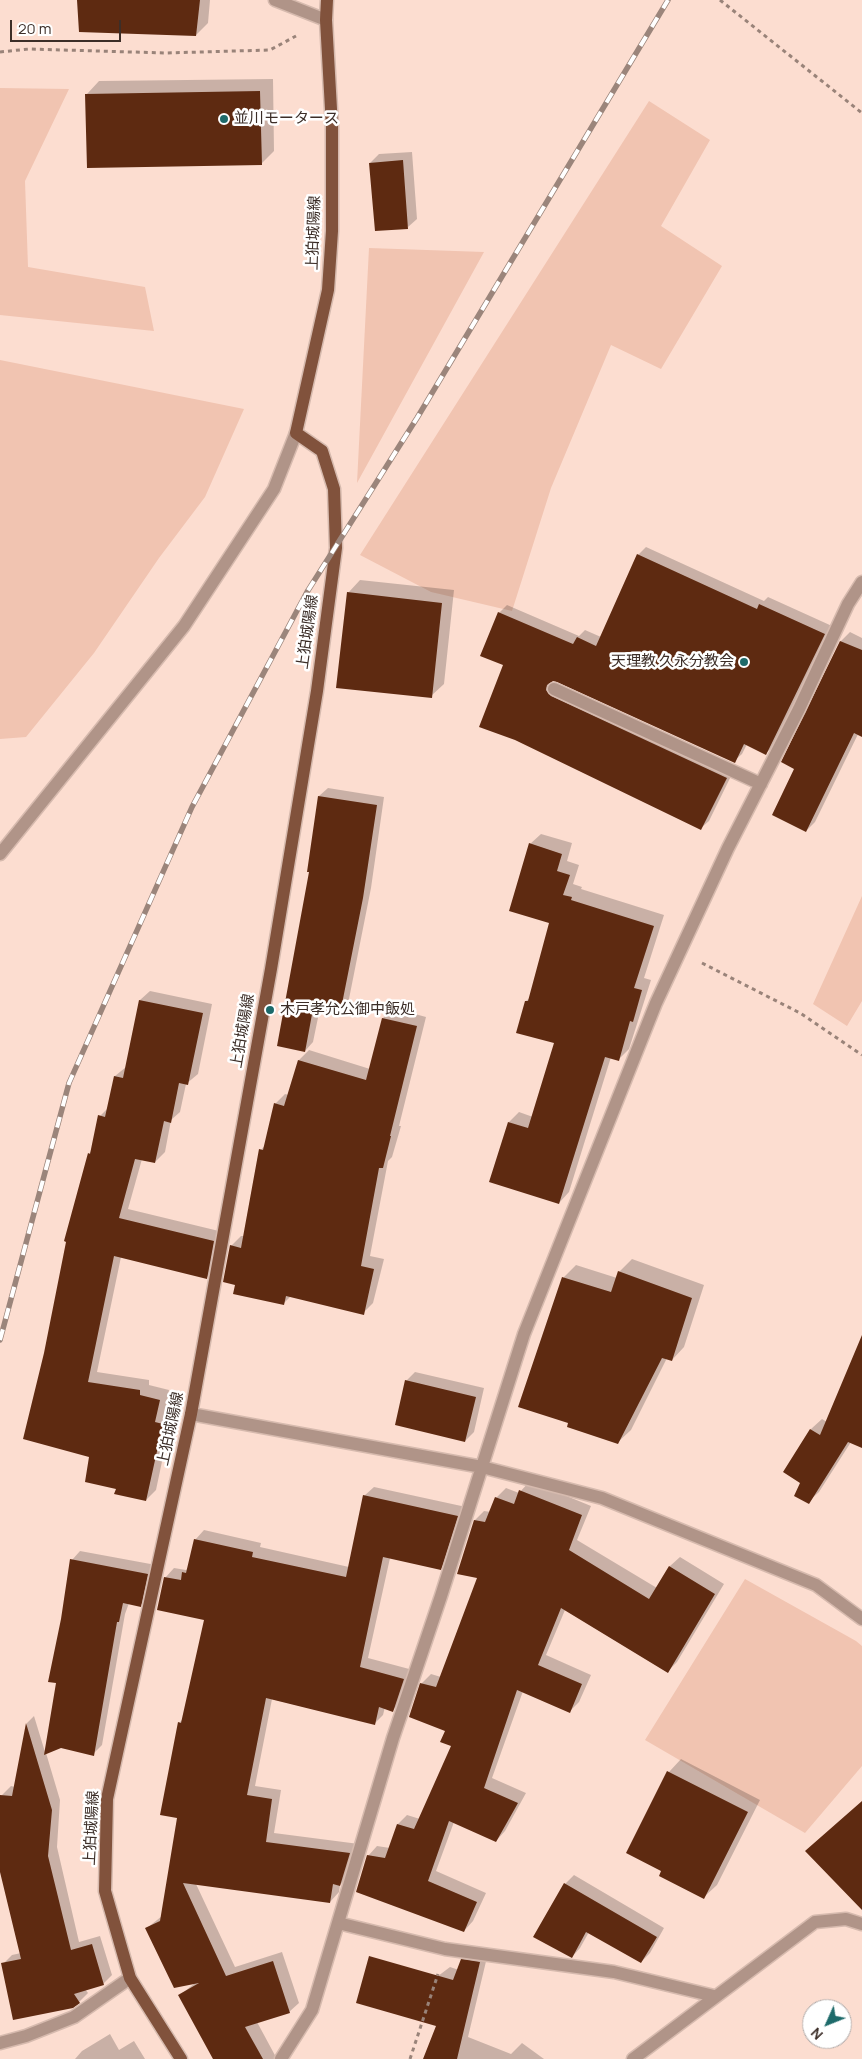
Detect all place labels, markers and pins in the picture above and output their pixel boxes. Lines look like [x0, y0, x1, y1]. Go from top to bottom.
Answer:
place label: 並川モータース [234, 110, 339, 128]
marker: 並川モータース [218, 113, 230, 125]
place label: 天理教 久永分教会 [611, 653, 734, 671]
marker: 天理教 久永分教会 [738, 656, 750, 668]
place label: 木戸孝允公御中飯処 [280, 1001, 415, 1019]
marker: 木戸孝允公御中飯処 [264, 1004, 276, 1016]

